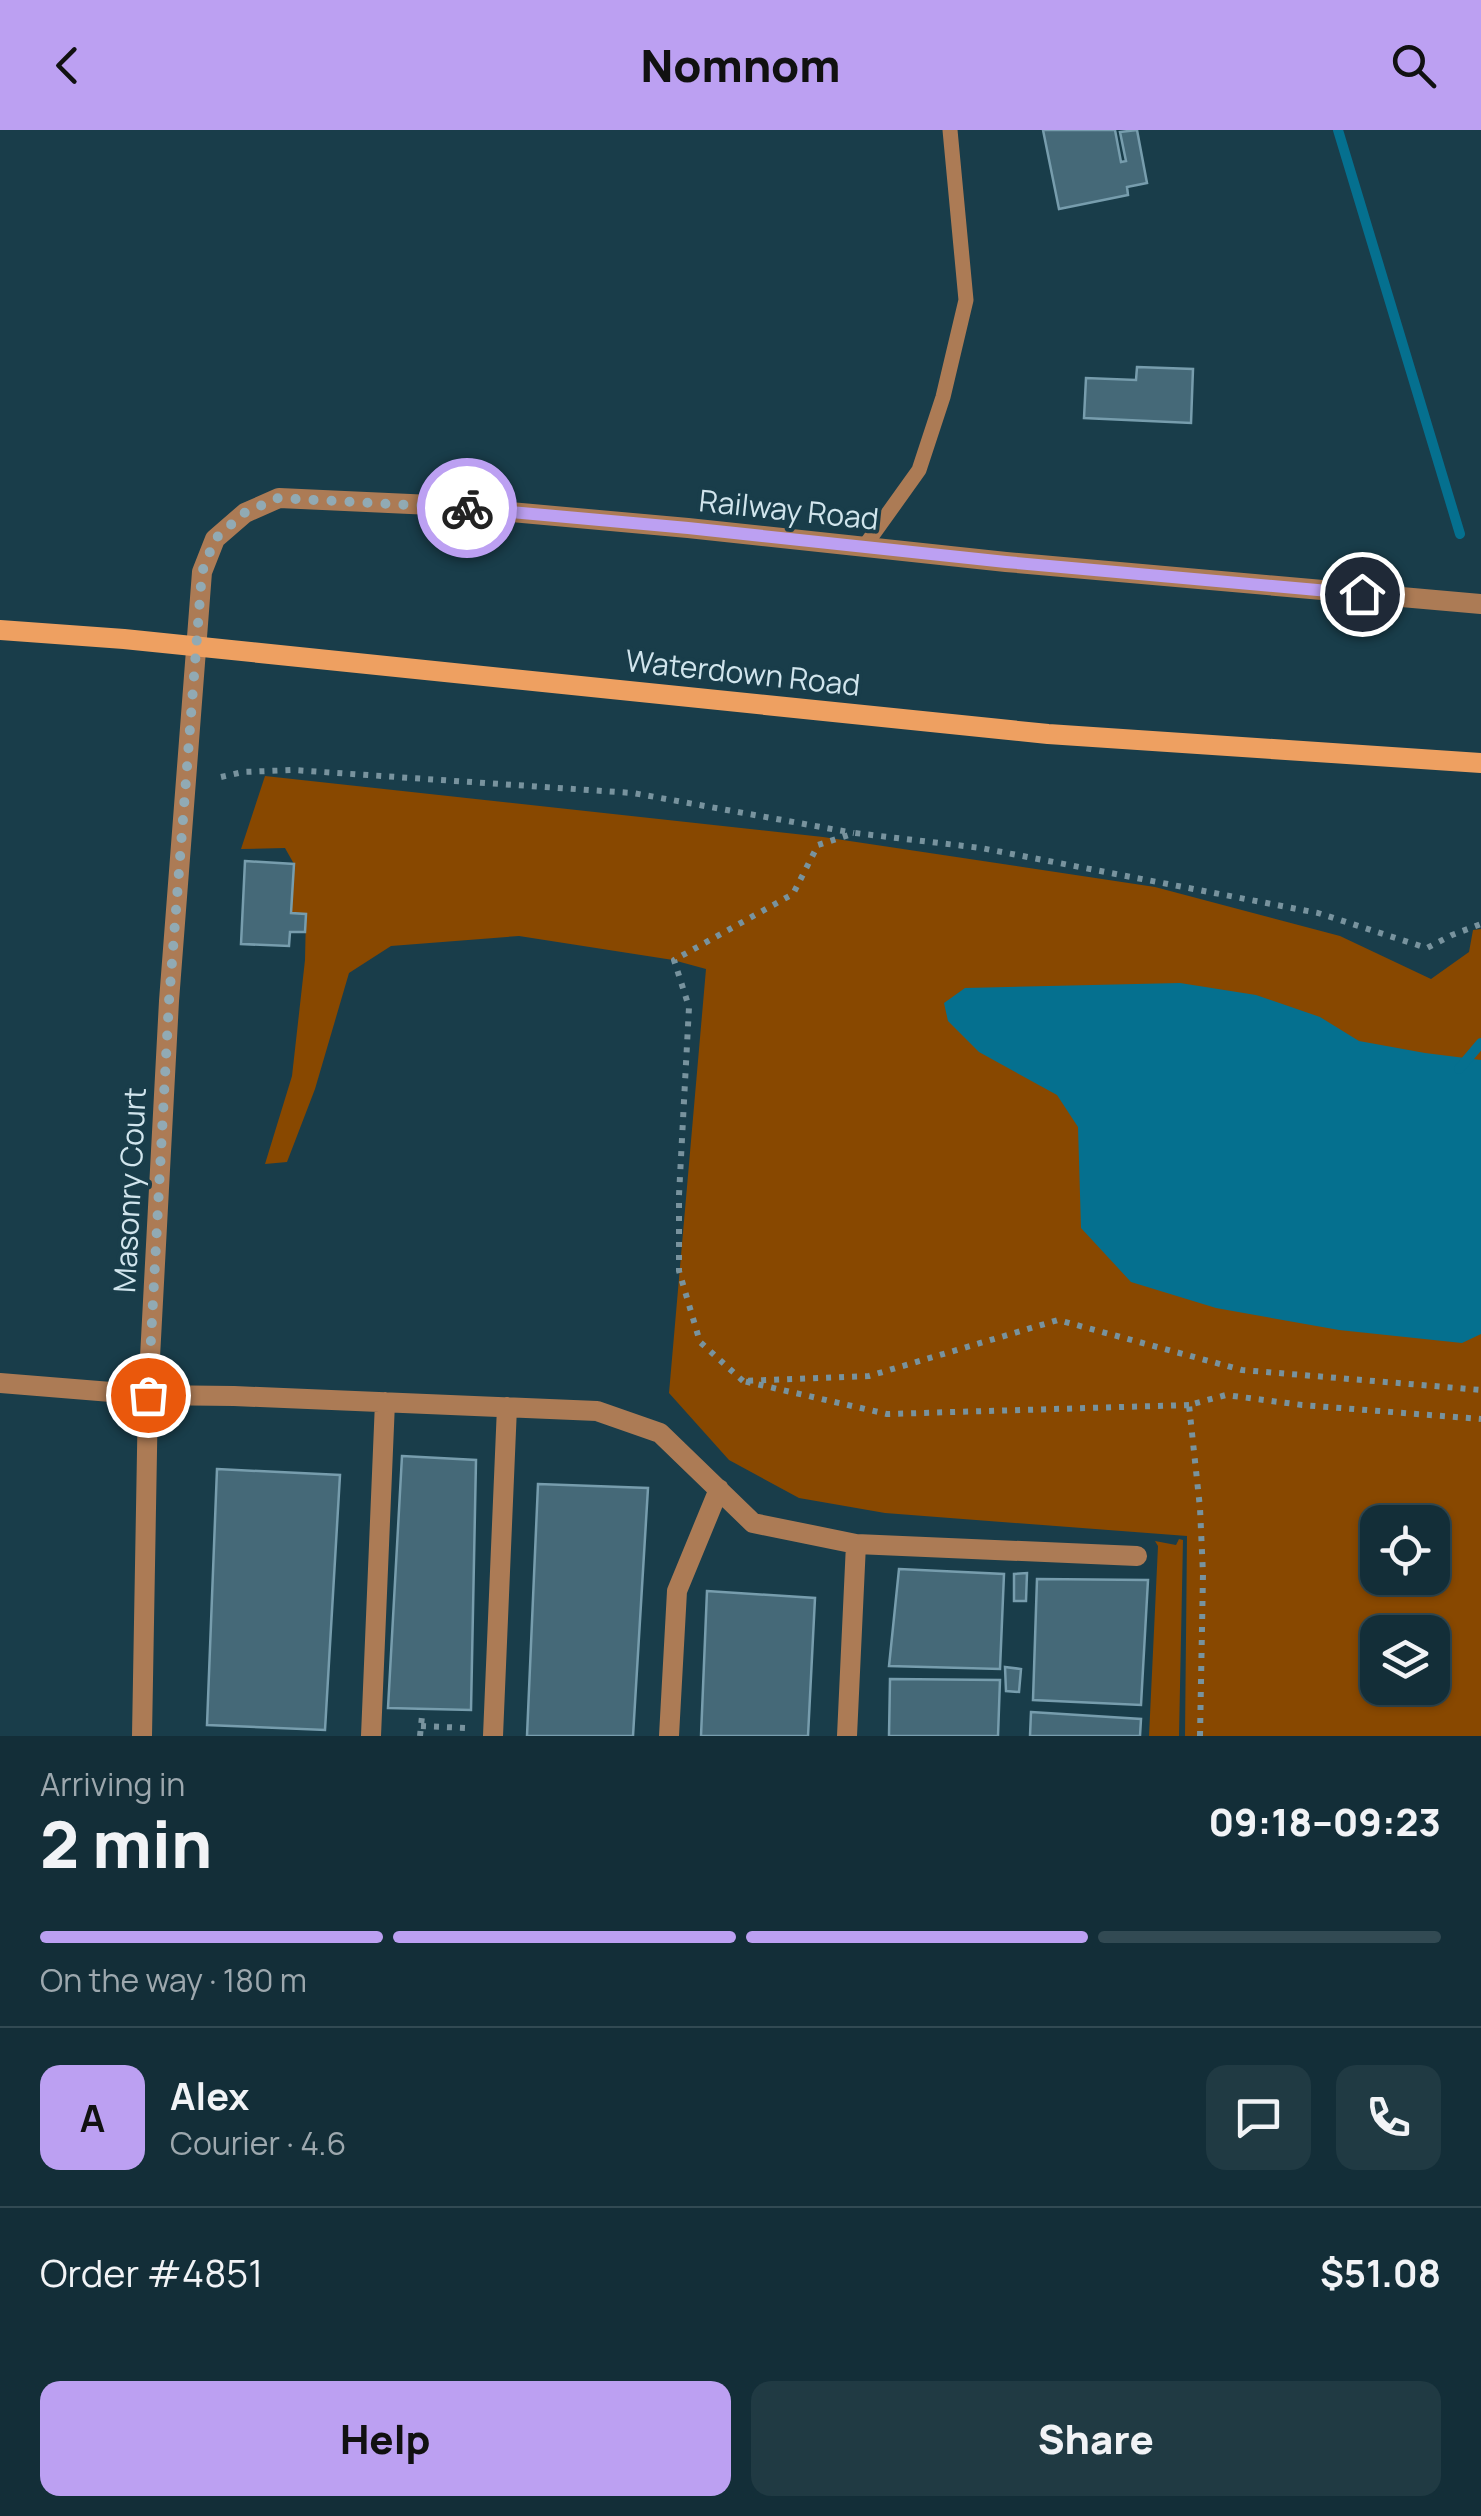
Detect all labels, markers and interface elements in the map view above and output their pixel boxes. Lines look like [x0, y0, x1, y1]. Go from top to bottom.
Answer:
text: Nomnom [641, 34, 840, 96]
icon: back [40, 38, 95, 93]
icon: search [1386, 38, 1441, 93]
courier [417, 458, 517, 558]
street label: Railway Road [697, 479, 881, 539]
icon: bike [440, 481, 495, 536]
pin [1320, 552, 1405, 637]
icon: home [1335, 567, 1390, 622]
street label: Waterdown Road [624, 639, 862, 705]
street label: Masonry Court [103, 1086, 155, 1294]
pin [106, 1353, 191, 1438]
icon: bag [121, 1368, 176, 1423]
map controls [1360, 1505, 1450, 1705]
button: locate [1360, 1505, 1450, 1595]
button: layers [1360, 1615, 1450, 1705]
text: Arriving in [40, 1762, 185, 1806]
text: 09:18–09:23 [1209, 1795, 1441, 1847]
text: 2 min [40, 1799, 212, 1888]
text: On the way · 180 m [40, 1958, 307, 2002]
button: chat [1206, 2065, 1311, 2170]
button: phone [1336, 2065, 1441, 2170]
text: Alex [170, 2069, 249, 2121]
text: A [80, 2091, 105, 2143]
text: Courier · 4.6 [170, 2121, 346, 2165]
text: Order #4851 [40, 2246, 263, 2298]
text: $51.08 [1320, 2246, 1441, 2298]
button: Help [40, 2381, 731, 2496]
button: Share [751, 2381, 1441, 2496]

